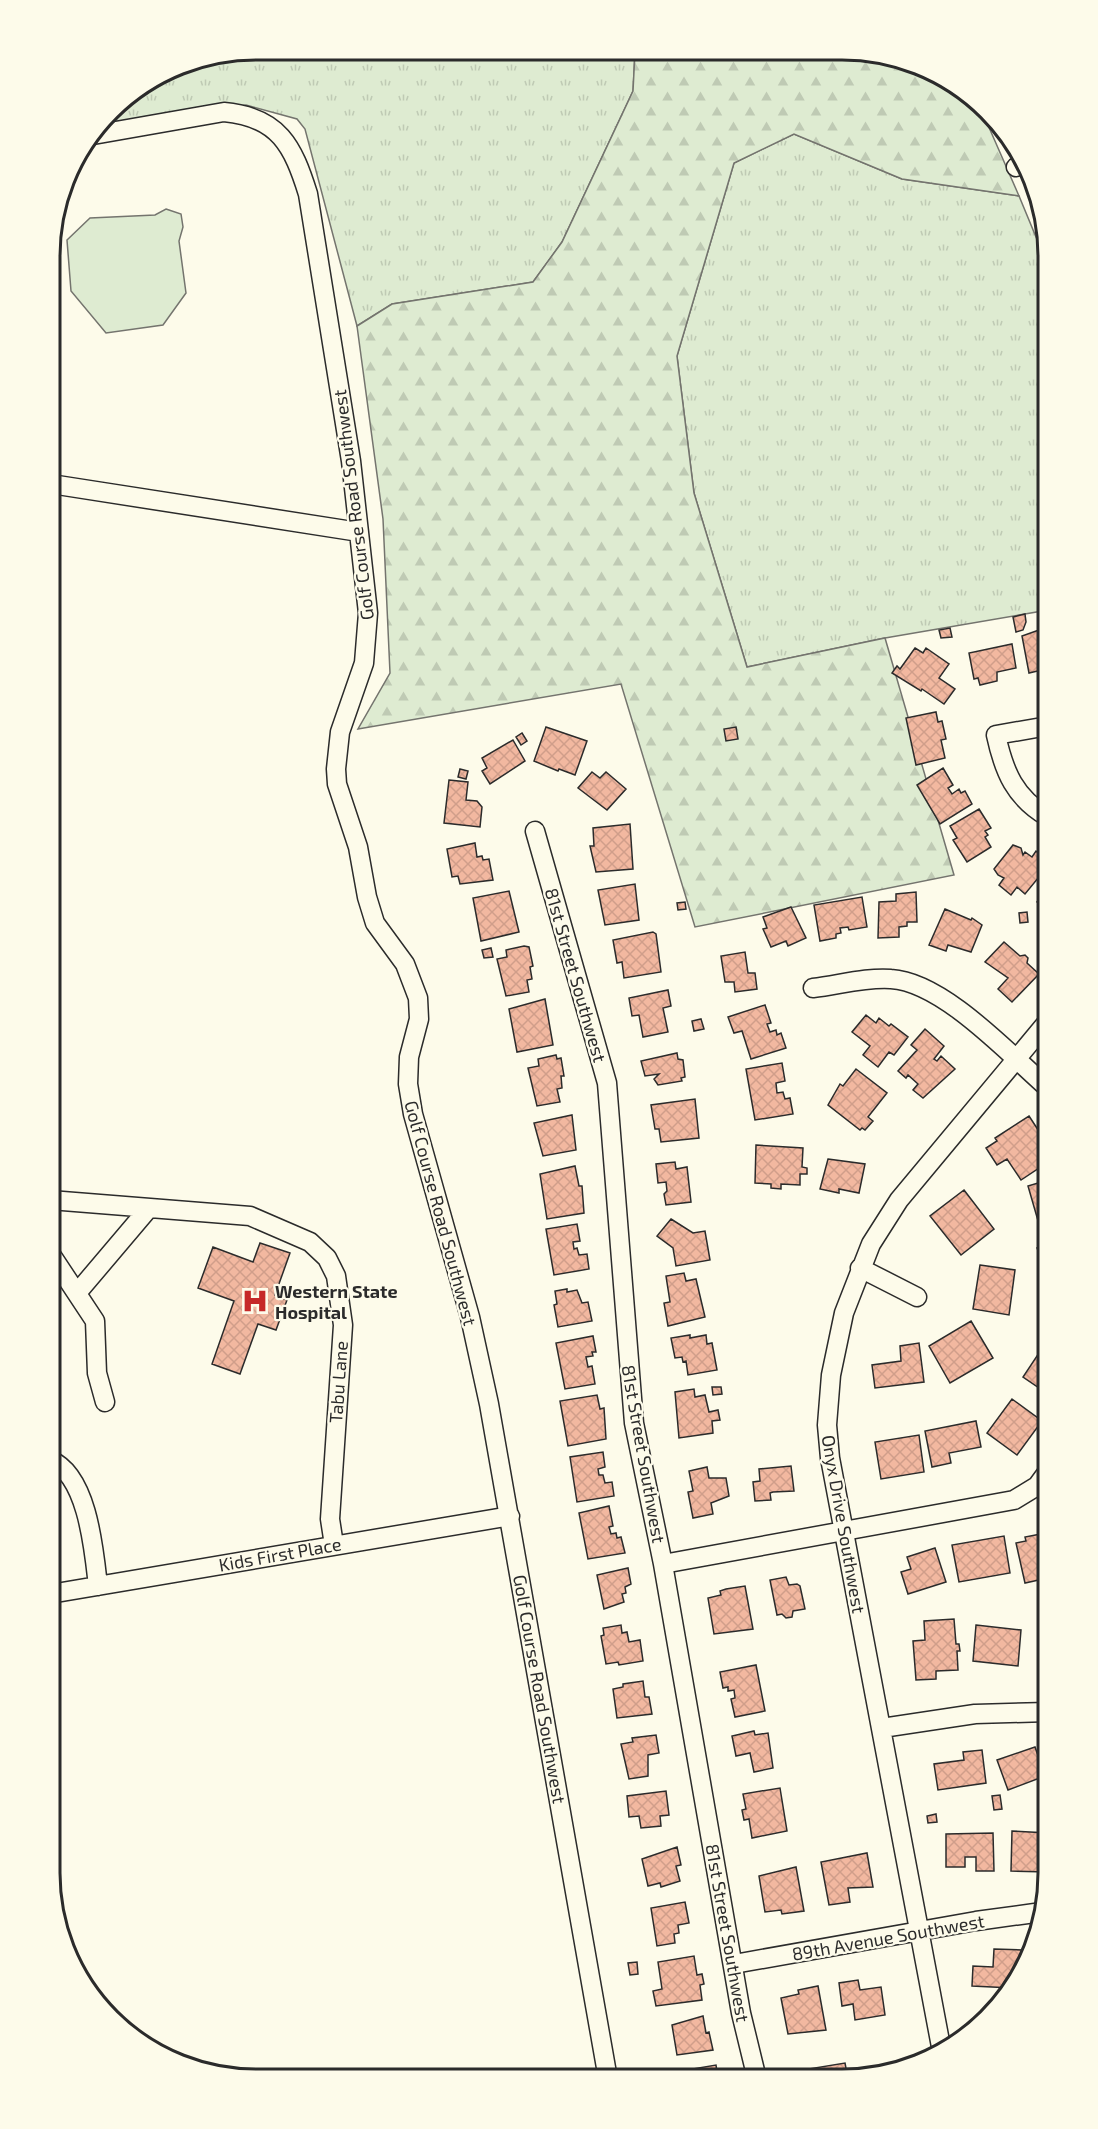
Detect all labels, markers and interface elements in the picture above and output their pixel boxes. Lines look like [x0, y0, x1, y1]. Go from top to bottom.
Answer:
street label: Golf Course Road Southwest [328, 388, 378, 621]
street label: 81st Street Southwest [541, 885, 611, 1065]
street label: Golf Course Road Southwest [400, 1098, 482, 1328]
place label: Western State Hospital [275, 1280, 398, 1323]
hospital icon: Western State Hospital [240, 1286, 270, 1316]
street label: Tabu Lane [324, 1340, 352, 1424]
street label: 81st Street Southwest [617, 1363, 671, 1545]
street label: Onyx Drive Southwest [817, 1433, 871, 1615]
street label: Kids First Place [217, 1532, 343, 1576]
street label: Golf Course Road Southwest [509, 1573, 571, 1805]
street label: 81st Street Southwest [701, 1842, 755, 2024]
street label: 89th Avenue Southwest [790, 1909, 986, 1965]

